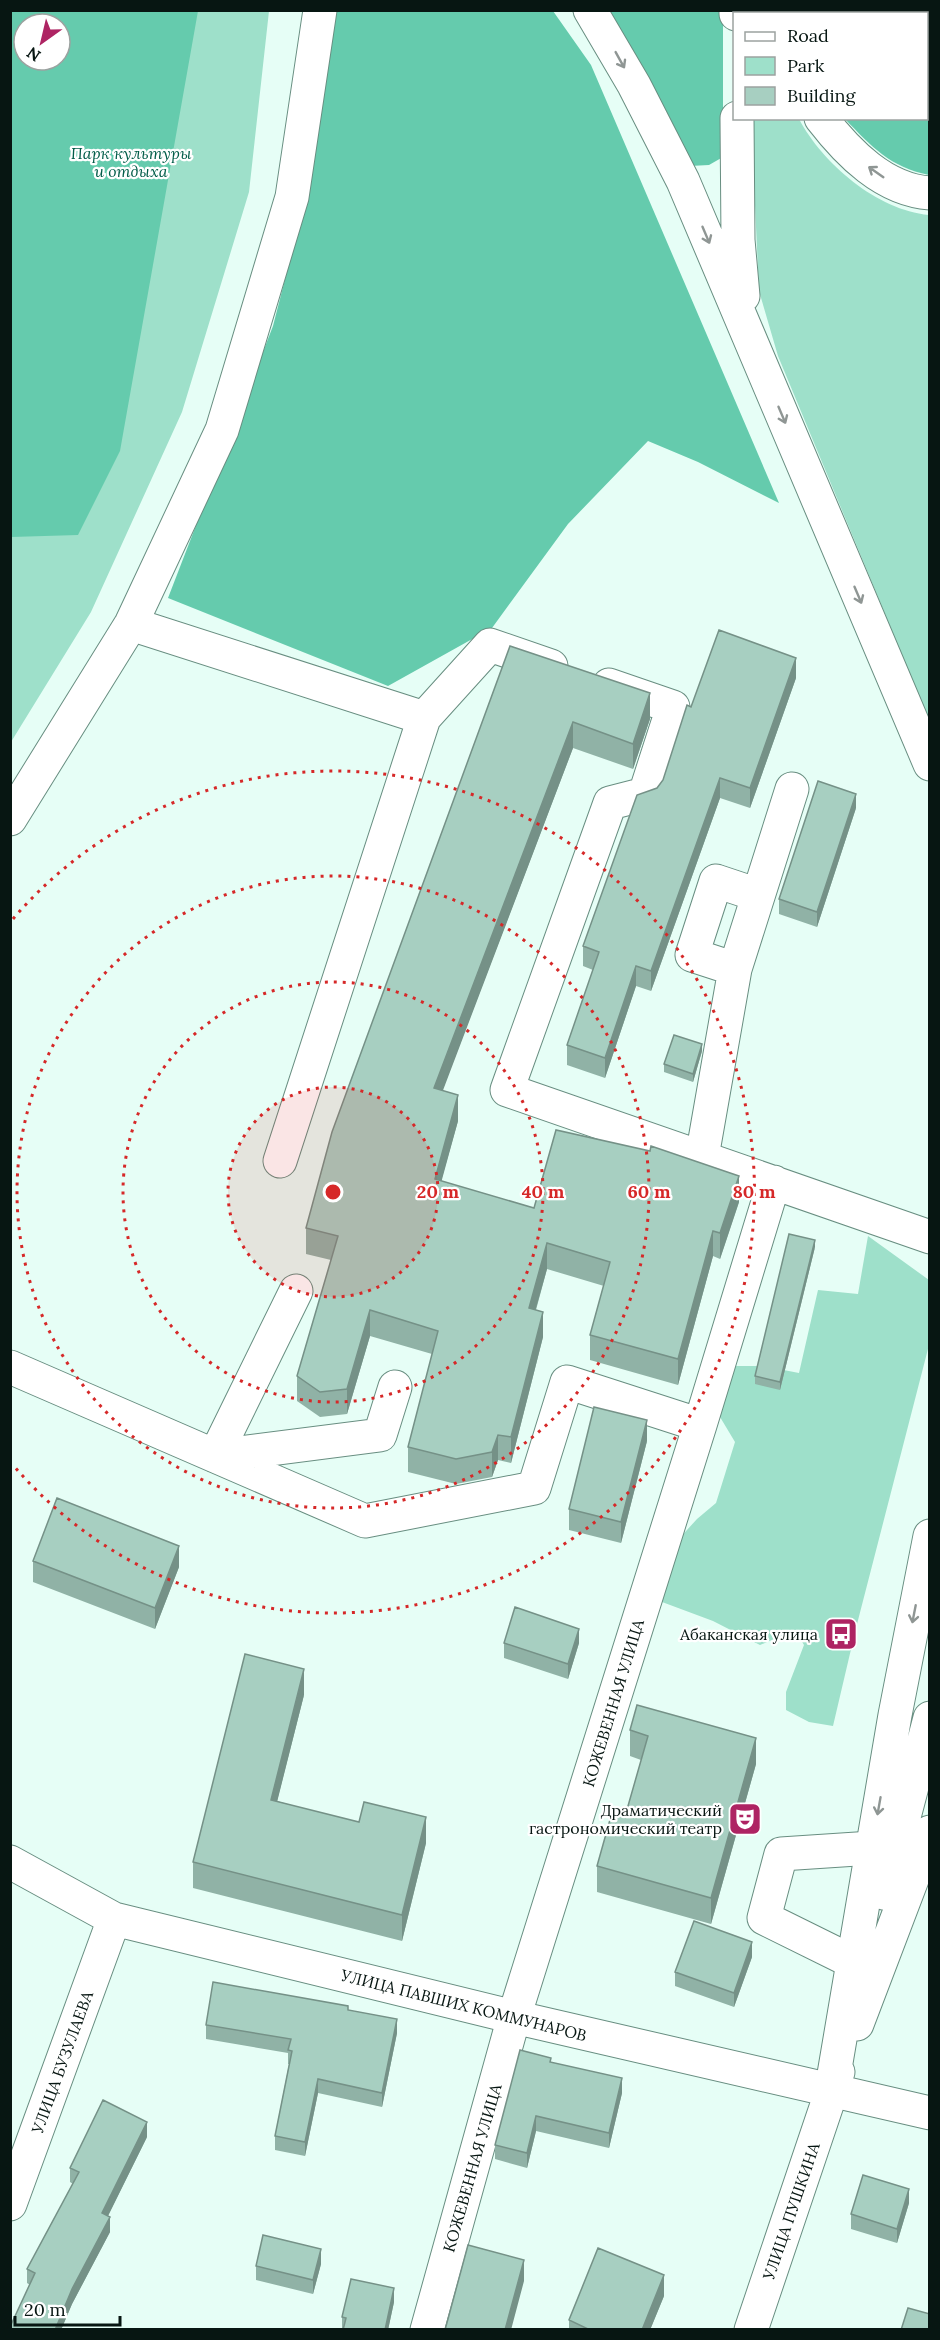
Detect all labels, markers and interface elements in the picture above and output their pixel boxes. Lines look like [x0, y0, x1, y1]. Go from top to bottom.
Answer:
north arrow [12, 12, 72, 72]
legend [733, 12, 928, 120]
text: Road [787, 24, 829, 47]
text: N [23, 43, 44, 66]
one-way arrow [615, 51, 626, 69]
text: Park [787, 54, 825, 77]
text: Building [787, 84, 857, 107]
park label: Парк культуры и отдыха [71, 143, 192, 181]
one-way arrow [868, 166, 884, 178]
one-way arrow [701, 226, 712, 244]
one-way arrow [777, 405, 788, 424]
one-way arrow [853, 585, 864, 603]
text: 20 m [417, 1180, 460, 1203]
text: 40 m [522, 1180, 565, 1203]
text: 60 m [627, 1180, 671, 1203]
text: 80 m [732, 1180, 776, 1203]
centre of rings [323, 1182, 343, 1202]
one-way arrow [908, 1604, 919, 1624]
street label: КОЖЕВЕННАЯ УЛИЦА [578, 1616, 648, 1789]
bus stop icon: Абаканская улица [823, 1616, 859, 1652]
place label: Абаканская улица [679, 1624, 818, 1644]
one-way arrow [873, 1796, 884, 1815]
place label: Драматический гастрономический театр [529, 1800, 722, 1838]
theatre icon: Драматический гастрономический театр [727, 1801, 763, 1837]
street label: УЛИЦА ПАВШИХ КОММУНАРОВ [338, 1965, 589, 2045]
street label: УЛИЦА БУЗУЛАЕВА [27, 1987, 97, 2137]
street label: КОЖЕВЕННАЯ УЛИЦА [438, 2081, 506, 2254]
street label: УЛИЦА ПУШКИНА [758, 2139, 824, 2283]
scale bar [15, 2289, 120, 2327]
text: 20 m [24, 2298, 66, 2321]

